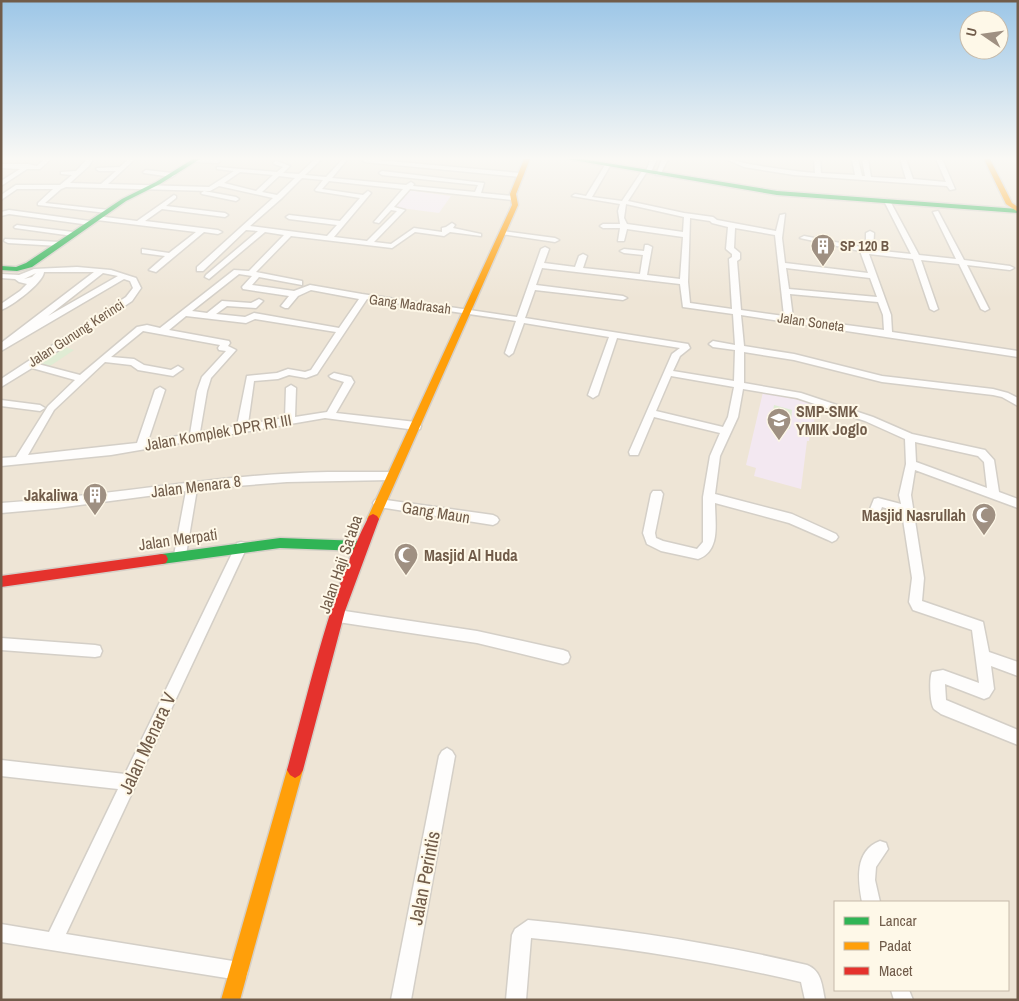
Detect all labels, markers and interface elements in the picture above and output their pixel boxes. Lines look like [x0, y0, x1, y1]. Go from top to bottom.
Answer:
north arrow [959, 10, 1009, 60]
text: U [962, 26, 981, 38]
building icon: SP 120 B [810, 233, 836, 267]
place label: SP 120 B [840, 237, 889, 255]
street label: Gang Madrasah [368, 290, 452, 318]
street label: Jalan Gunung Kerinci [25, 295, 127, 371]
street label: Jalan Soneta [777, 308, 846, 336]
place label: SMP-SMK YMIK Joglo [796, 400, 867, 440]
school or university icon: SMP-SMK YMIK Joglo [766, 407, 792, 441]
street label: Jalan Komplek DPR RI III [143, 408, 293, 456]
street label: Jalan Menara 8 [150, 470, 242, 502]
building icon: Jakaliwa [82, 482, 108, 516]
place label: Jakaliwa [24, 484, 79, 506]
street label: Gang Maun [400, 496, 472, 528]
mosque icon: Masjid Nasrullah [971, 502, 997, 536]
place label: Masjid Nasrullah [862, 504, 966, 526]
street label: Jalan Haji Sa'aba [313, 511, 367, 616]
street label: Jalan Merpati [137, 523, 219, 555]
mosque icon: Masjid Al Huda [393, 542, 419, 576]
place label: Masjid Al Huda [424, 544, 518, 566]
street label: Jalan Menara V [112, 688, 182, 798]
street label: Jalan Perintis [402, 829, 446, 927]
legend [834, 901, 1009, 991]
text: Lancar [879, 910, 917, 931]
text: Padat [879, 935, 912, 956]
text: Macet [879, 960, 913, 981]

